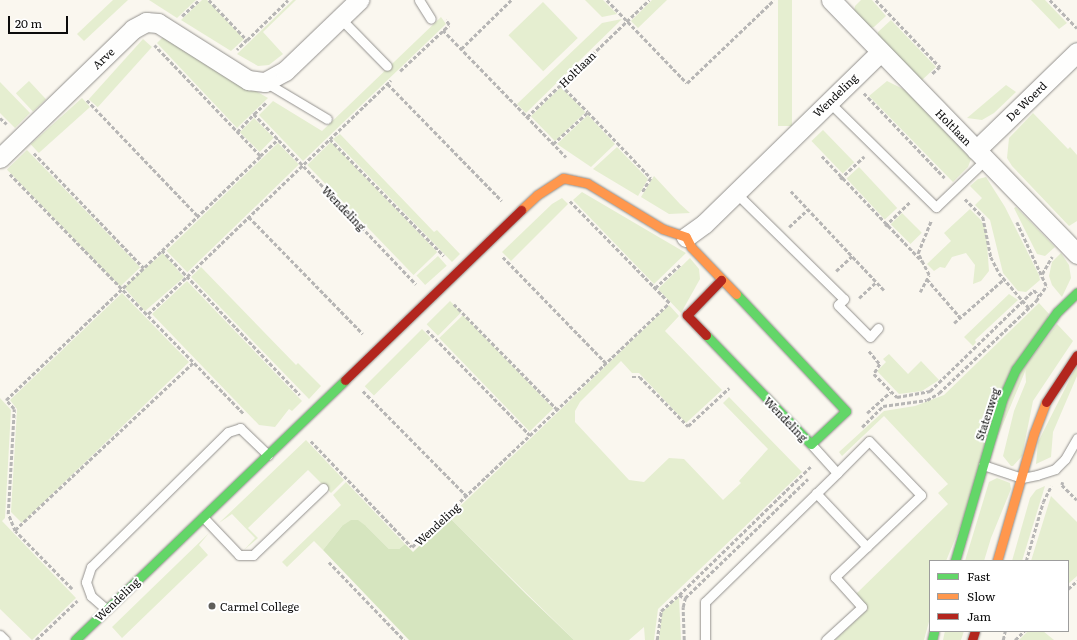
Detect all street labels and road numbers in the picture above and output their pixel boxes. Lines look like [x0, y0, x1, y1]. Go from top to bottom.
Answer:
street label: Arve [89, 45, 117, 71]
street label: Holtlaan [556, 48, 598, 90]
street label: Wendeling [810, 71, 860, 119]
street label: De Woerd [1003, 78, 1049, 124]
street label: Holtlaan [933, 106, 975, 148]
street label: Wendeling [320, 183, 368, 233]
street label: Statenweg [972, 386, 1002, 442]
street label: Wendeling [762, 394, 810, 444]
street label: Wendeling [412, 500, 462, 548]
street label: Wendeling [92, 575, 142, 623]

